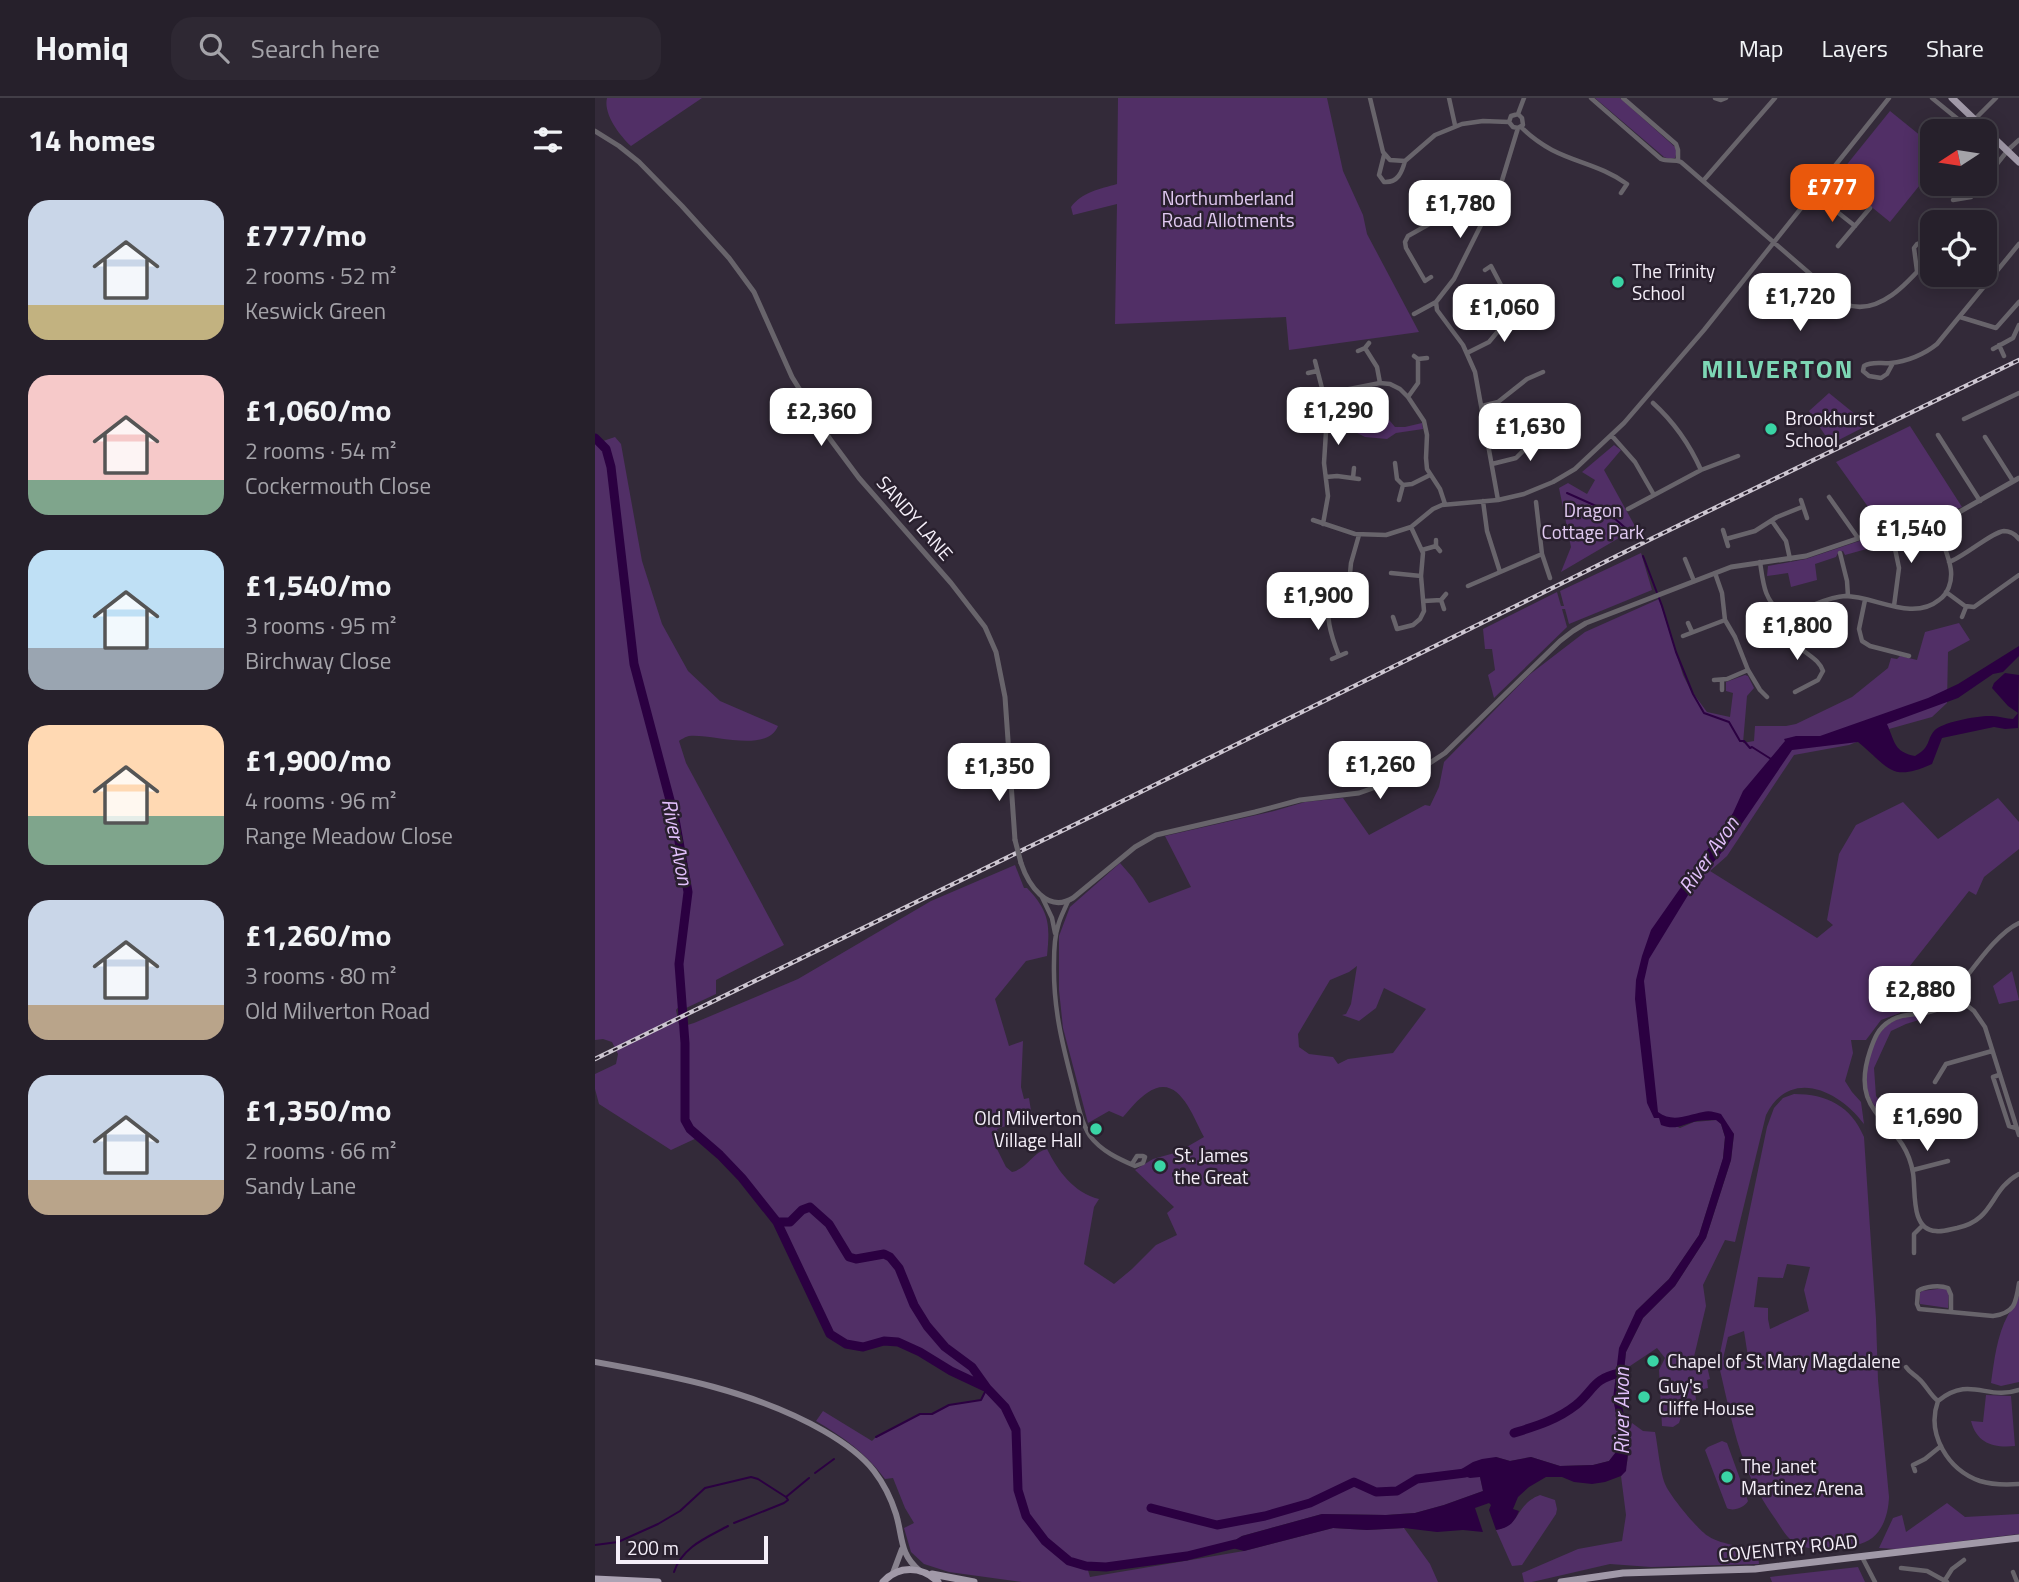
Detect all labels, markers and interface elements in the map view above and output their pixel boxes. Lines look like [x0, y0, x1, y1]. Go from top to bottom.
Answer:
search box [171, 17, 661, 80]
text: Homiq [35, 23, 129, 73]
icon: search [195, 29, 233, 67]
text: Search here [251, 29, 380, 68]
text: Map [1739, 30, 1784, 66]
text: Layers [1822, 30, 1888, 66]
text: Share [1926, 30, 1984, 66]
text: 14 homes [28, 117, 155, 163]
north arrow [1920, 119, 1997, 196]
map controls [1920, 119, 1997, 287]
icon: filters [529, 121, 567, 159]
pin: £777 [1791, 164, 1873, 224]
text: £777 [1806, 169, 1858, 204]
pin: £1,780 [1403, 180, 1517, 240]
park label: Northumberland Road Allotments [1161, 183, 1295, 234]
text: £1,780 [1425, 185, 1495, 220]
button: locate [1920, 210, 1997, 287]
text: £777/mo [245, 212, 367, 258]
icon: home [84, 228, 168, 312]
place label: The Trinity School [1632, 256, 1715, 307]
text: 2 rooms · 52 m² [245, 258, 396, 293]
marker: The Trinity School [1610, 274, 1626, 290]
pin: £1,720 [1743, 274, 1857, 333]
text: £1,720 [1765, 278, 1835, 313]
pin: £1,060 [1447, 285, 1561, 344]
text: £1,060 [1469, 289, 1539, 324]
text: Keswick Green [245, 293, 386, 328]
district label: MILVERTON [1701, 349, 1855, 388]
text: £1,060/mo [245, 387, 391, 433]
pin: £2,360 [764, 388, 878, 448]
pin: £1,290 [1281, 388, 1395, 447]
text: £1,290 [1303, 392, 1373, 427]
text: £2,360 [786, 393, 856, 428]
icon: home [84, 403, 168, 487]
place label: Brookhurst School [1785, 403, 1875, 454]
pin: £1,630 [1473, 404, 1587, 463]
text: £1,630 [1495, 408, 1565, 443]
marker: Brookhurst School [1763, 421, 1779, 437]
text: 2 rooms · 54 m² [245, 433, 396, 468]
text: Cockermouth Close [245, 468, 431, 503]
street label: SANDY LANE [870, 469, 960, 566]
park label: Dragon Cottage Park [1542, 495, 1644, 546]
pin: £1,540 [1854, 505, 1968, 565]
text: £1,540 [1876, 510, 1946, 545]
text: £1,540/mo [245, 562, 391, 608]
pin: £1,900 [1261, 573, 1375, 632]
text: £1,900 [1283, 577, 1353, 612]
icon: home [84, 578, 168, 662]
pin: £1,800 [1740, 602, 1854, 662]
text: £1,800 [1762, 607, 1832, 642]
text: 3 rooms · 95 m² [245, 608, 396, 643]
text: Birchway Close [245, 643, 391, 678]
text: £1,900/mo [245, 737, 391, 783]
pin: £1,260 [1323, 742, 1437, 801]
pin: £1,350 [942, 744, 1056, 803]
text: £1,260 [1345, 746, 1415, 781]
text: £1,350 [964, 748, 1034, 783]
icon: home [84, 753, 168, 837]
text: 4 rooms · 96 m² [245, 783, 396, 818]
water label: River Avon [654, 796, 702, 888]
water label: River Avon [1670, 809, 1747, 900]
text: Range Meadow Close [245, 818, 453, 853]
text: £1,260/mo [245, 912, 391, 958]
icon: home [84, 928, 168, 1012]
text: 3 rooms · 80 m² [245, 958, 396, 993]
pin: £2,880 [1863, 967, 1977, 1026]
text: £2,880 [1885, 971, 1955, 1006]
text: Old Milverton Road [245, 993, 430, 1028]
text: £1,350/mo [245, 1087, 391, 1133]
pin: £1,690 [1870, 1094, 1984, 1153]
text: £1,690 [1892, 1098, 1962, 1133]
icon: home [84, 1103, 168, 1187]
place label: Old Milverton Village Hall [974, 1103, 1082, 1154]
marker: Old Milverton Village Hall [1088, 1121, 1104, 1137]
text: 2 rooms · 66 m² [245, 1133, 396, 1168]
place label: St. James the Great [1174, 1140, 1249, 1191]
marker: St. James the Great [1152, 1158, 1168, 1174]
text: Sandy Lane [245, 1168, 356, 1203]
place label: Chapel of St Mary Magdalene [1667, 1346, 1901, 1375]
marker: Chapel of St Mary Magdalene [1645, 1353, 1661, 1369]
water label: River Avon [1605, 1367, 1637, 1455]
place label: Guy's Cliffe House [1658, 1371, 1754, 1422]
marker: Guy's Cliffe House [1636, 1389, 1652, 1405]
place label: The Janet Martinez Arena [1741, 1451, 1864, 1502]
marker: The Janet Martinez Arena [1719, 1469, 1735, 1485]
street label: COVENTRY ROAD [1717, 1526, 1859, 1569]
scale bar [616, 1533, 768, 1565]
text: 200 m [627, 1533, 679, 1562]

